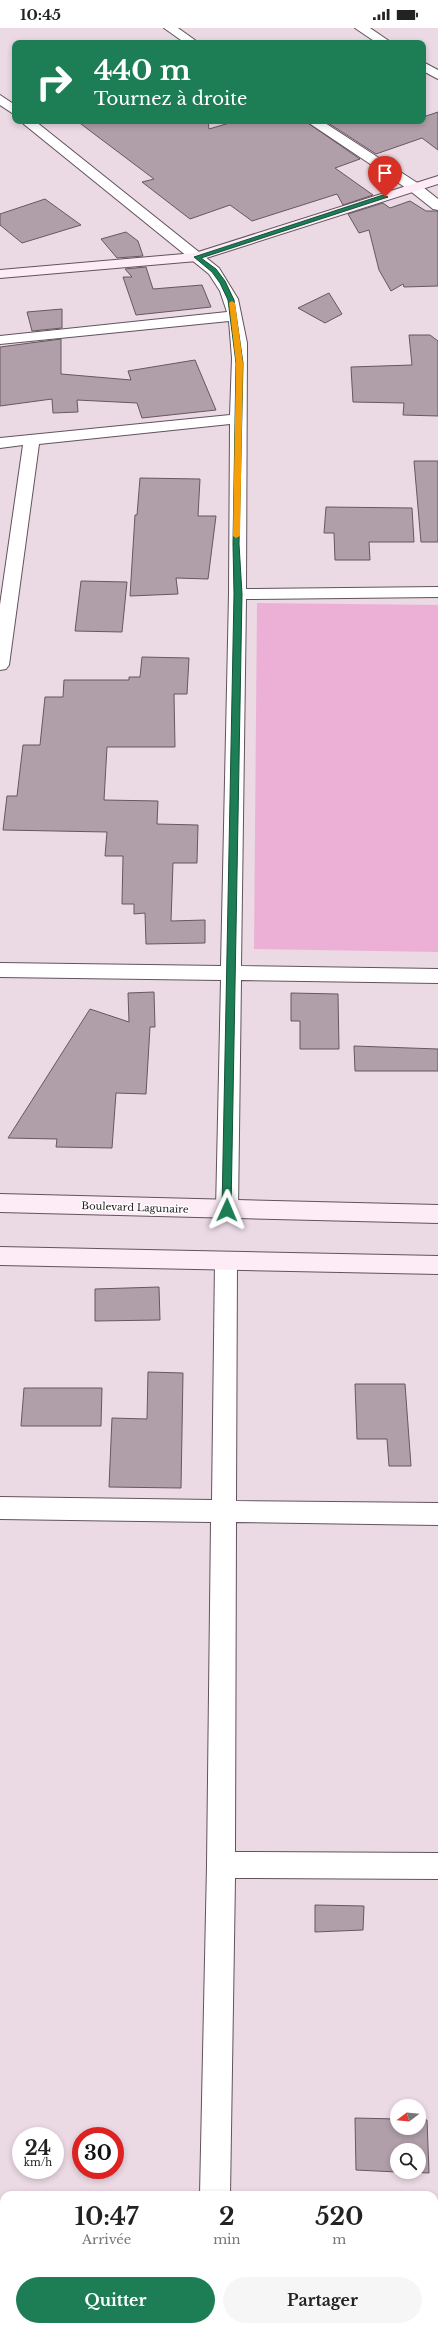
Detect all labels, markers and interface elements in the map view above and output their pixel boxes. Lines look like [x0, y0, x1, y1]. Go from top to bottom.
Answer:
text: 10:45 [20, 5, 61, 24]
text: 440 m [94, 53, 191, 88]
icon: right [28, 56, 80, 108]
text: Tournez à droite [94, 88, 247, 110]
pin [368, 156, 402, 197]
icon: arrive [374, 162, 396, 184]
position arrow [206, 1189, 248, 1231]
street label: Boulevard Lagunaire [81, 1199, 189, 1216]
north arrow [390, 2099, 426, 2135]
map controls [390, 2099, 426, 2179]
speed limit sign: 30 [72, 2127, 124, 2179]
text: 24 [25, 2136, 51, 2160]
button: search [390, 2143, 426, 2179]
text: km/h [24, 2156, 52, 2169]
text: 10:47 [75, 2202, 138, 2231]
text: 2 [219, 2202, 235, 2231]
text: 520 [315, 2202, 363, 2231]
text: Arrivée [82, 2231, 131, 2248]
text: min [213, 2231, 241, 2248]
text: m [332, 2231, 346, 2248]
button: Quitter [16, 2277, 215, 2323]
button: Partager [223, 2277, 422, 2323]

